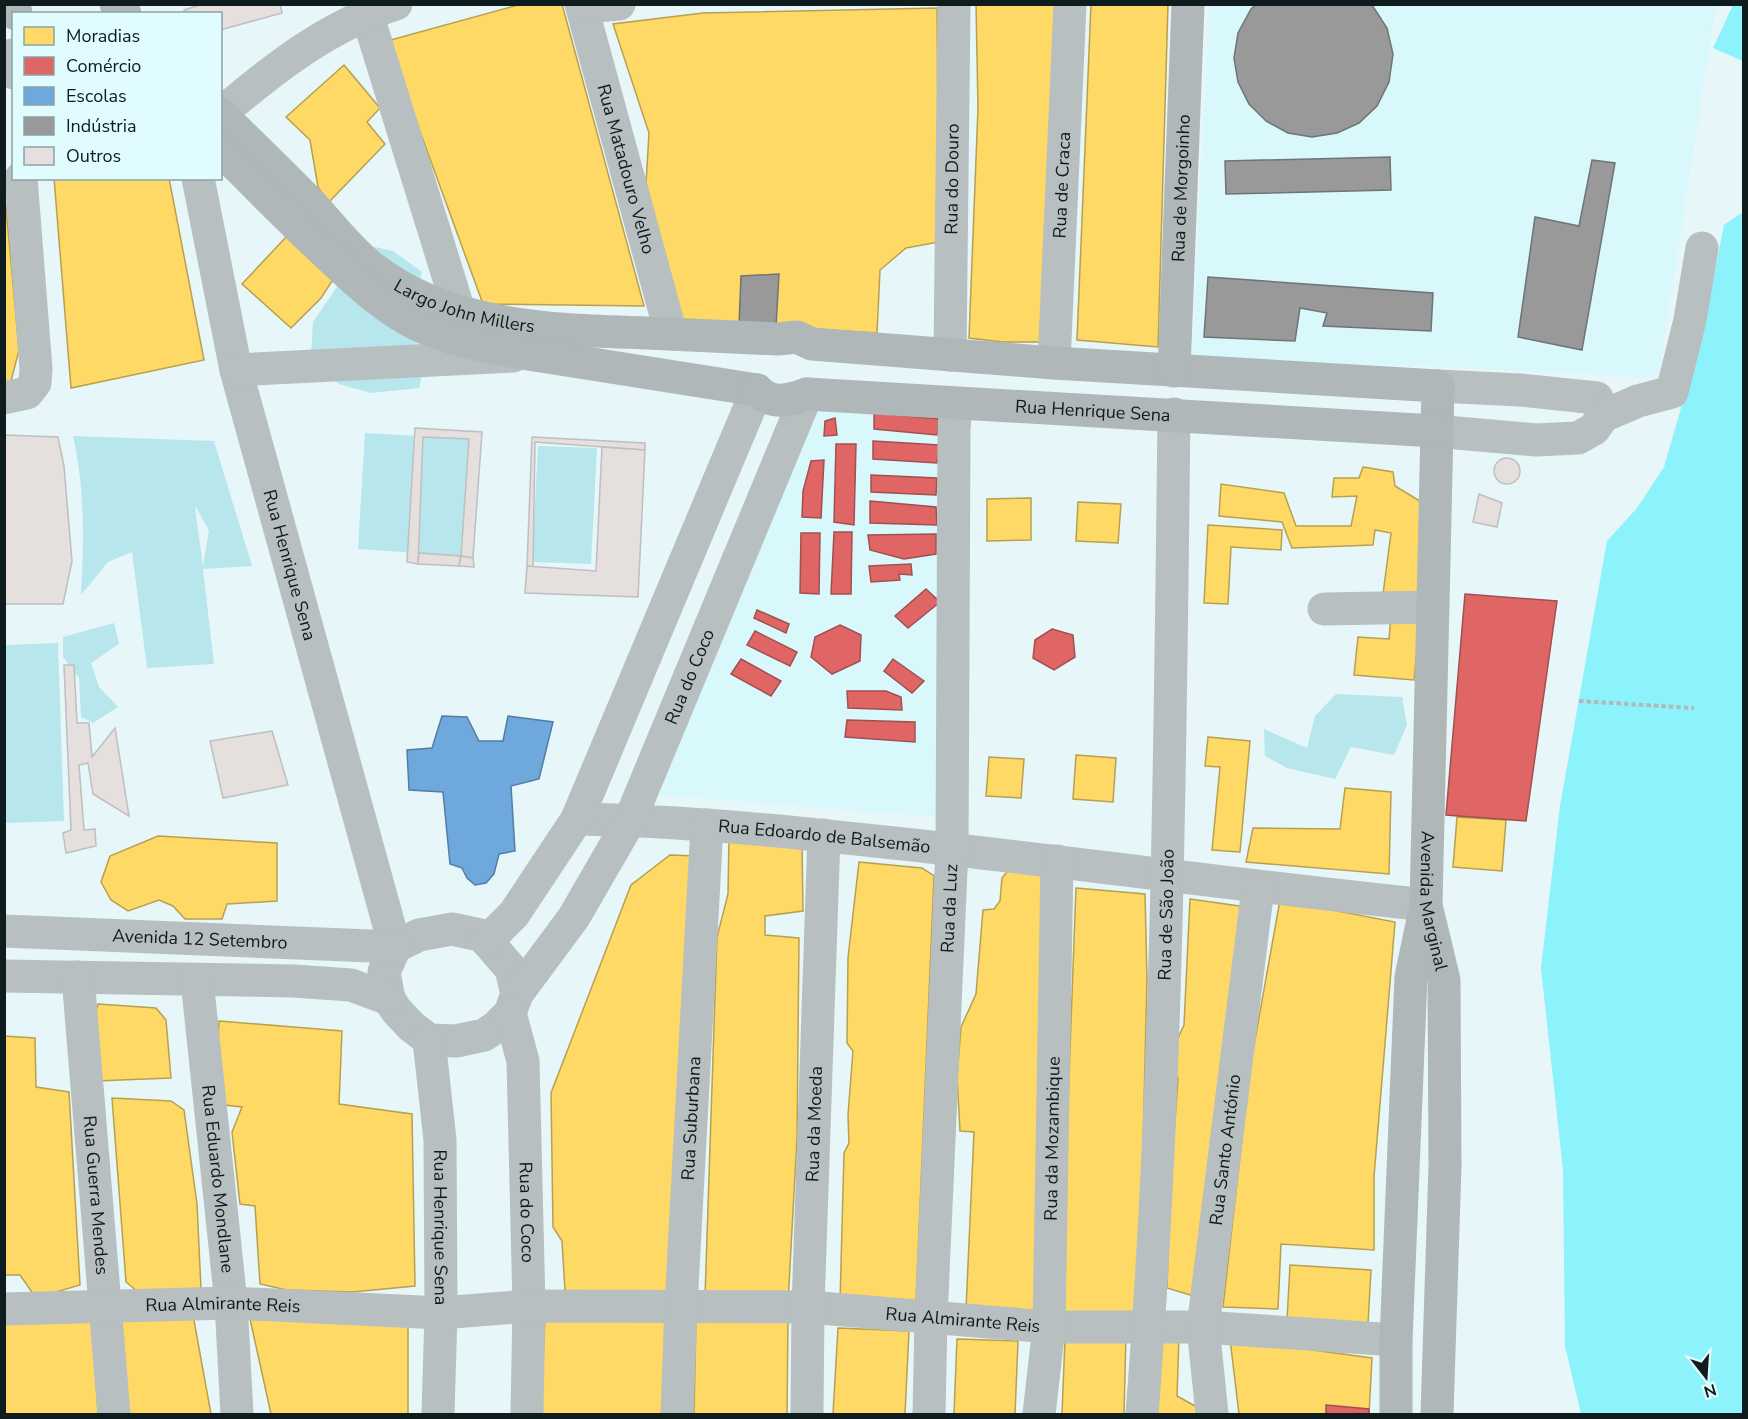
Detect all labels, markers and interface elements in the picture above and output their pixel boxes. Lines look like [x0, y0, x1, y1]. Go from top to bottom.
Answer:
legend [12, 12, 222, 180]
text: Moradias [66, 24, 140, 48]
text: Comércio [66, 54, 141, 78]
street label: Rua Matadouro Velho [591, 81, 661, 257]
text: Escolas [66, 84, 127, 108]
text: Indústria [66, 114, 136, 138]
street label: Rua de Morgoinho [1166, 114, 1196, 263]
street label: Rua do Douro [939, 123, 965, 235]
street label: Rua de Craca [1048, 131, 1076, 239]
text: Outros [66, 144, 121, 168]
street label: Largo John Millers [389, 273, 536, 338]
street label: Rua Henrique Sena [1014, 394, 1171, 427]
street label: Rua Henrique Sena [257, 487, 322, 643]
street label: Rua do Coco [659, 625, 720, 728]
street label: Rua Edoardo de Balsemão [717, 814, 932, 859]
street label: Avenida Marginal [1413, 831, 1454, 974]
street label: Rua de São João [1152, 849, 1180, 981]
street label: Rua da Luz [935, 863, 963, 953]
street label: Avenida 12 Setembro [112, 923, 288, 955]
street label: Rua Suburbana [676, 1056, 706, 1181]
street label: Rua da Mozambique [1039, 1056, 1066, 1221]
street label: Rua da Moeda [800, 1066, 828, 1183]
street label: Rua Santo António [1204, 1073, 1247, 1227]
street label: Rua Eduardo Mondlane [196, 1084, 240, 1274]
street label: Rua Guerra Mendes [77, 1115, 115, 1276]
street label: Rua Henrique Sena [428, 1149, 453, 1305]
street label: Rua do Coco [513, 1161, 540, 1263]
street label: Rua Almirante Reis [145, 1291, 301, 1318]
street label: Rua Almirante Reis [885, 1301, 1041, 1338]
north arrow [1676, 1347, 1736, 1407]
text: N [1701, 1378, 1719, 1403]

